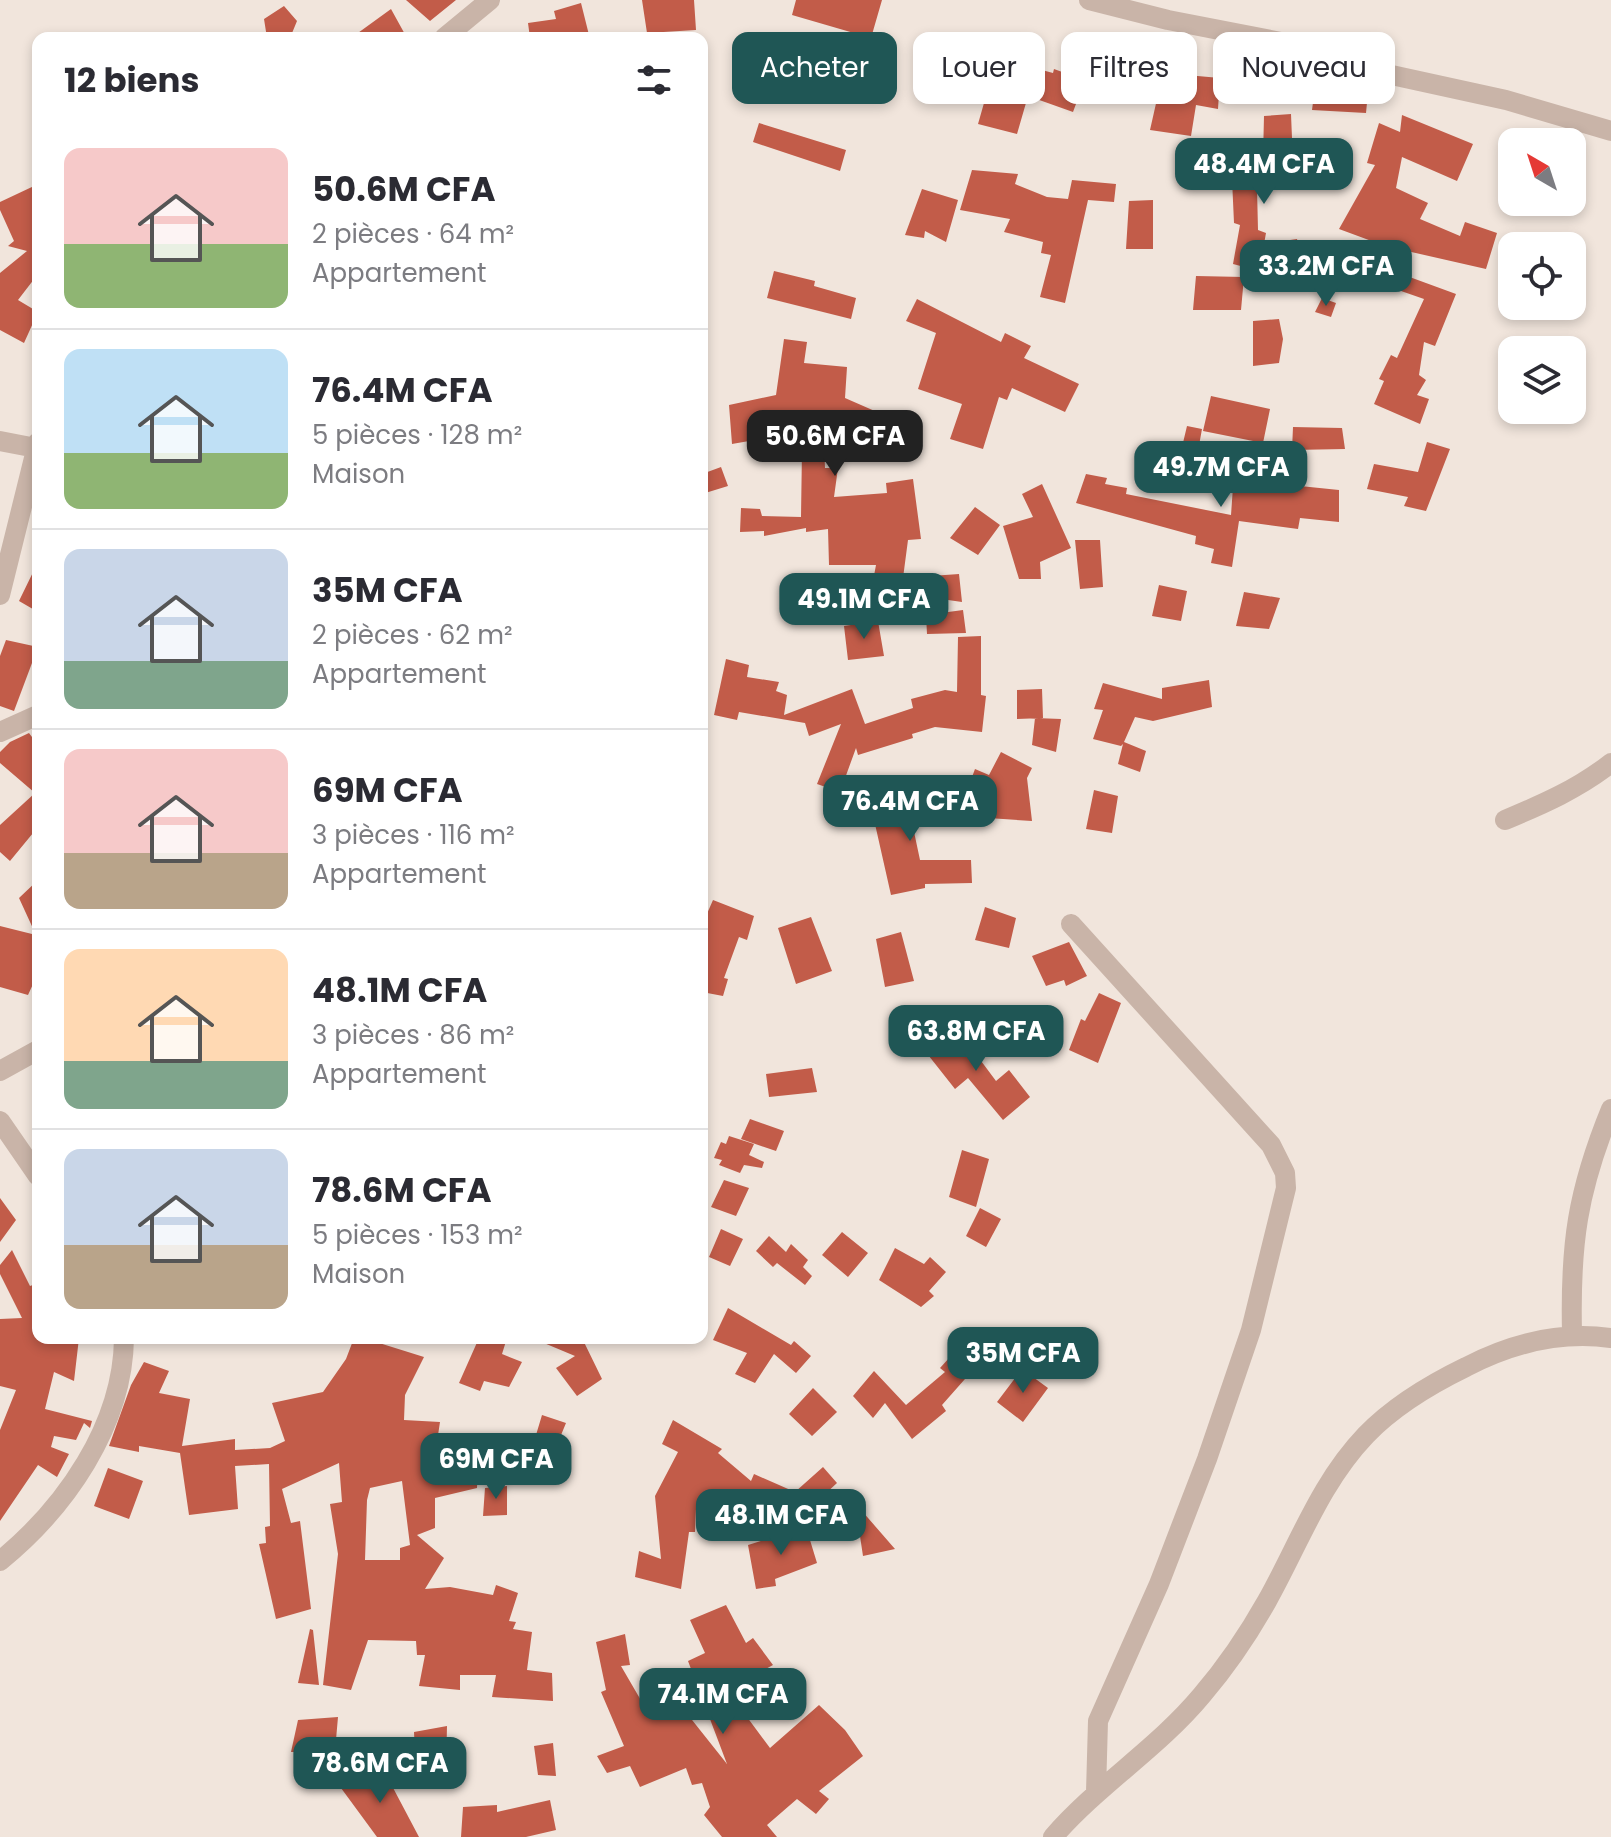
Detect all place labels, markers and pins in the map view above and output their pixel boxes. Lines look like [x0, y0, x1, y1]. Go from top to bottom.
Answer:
pin: 48.4M CFA [1172, 138, 1356, 206]
pin: 33.2M CFA [1234, 240, 1418, 308]
pin: 50.6M CFA [743, 410, 927, 478]
pin: 49.7M CFA [1129, 441, 1313, 509]
pin: 49.1M CFA [772, 573, 956, 641]
pin: 76.4M CFA [818, 775, 1002, 843]
pin: 63.8M CFA [884, 1005, 1068, 1073]
pin: 35M CFA [949, 1327, 1097, 1395]
pin: 69M CFA [422, 1433, 570, 1501]
pin: 48.1M CFA [689, 1489, 873, 1557]
pin: 74.1M CFA [631, 1668, 815, 1736]
pin: 78.6M CFA [288, 1737, 472, 1805]

